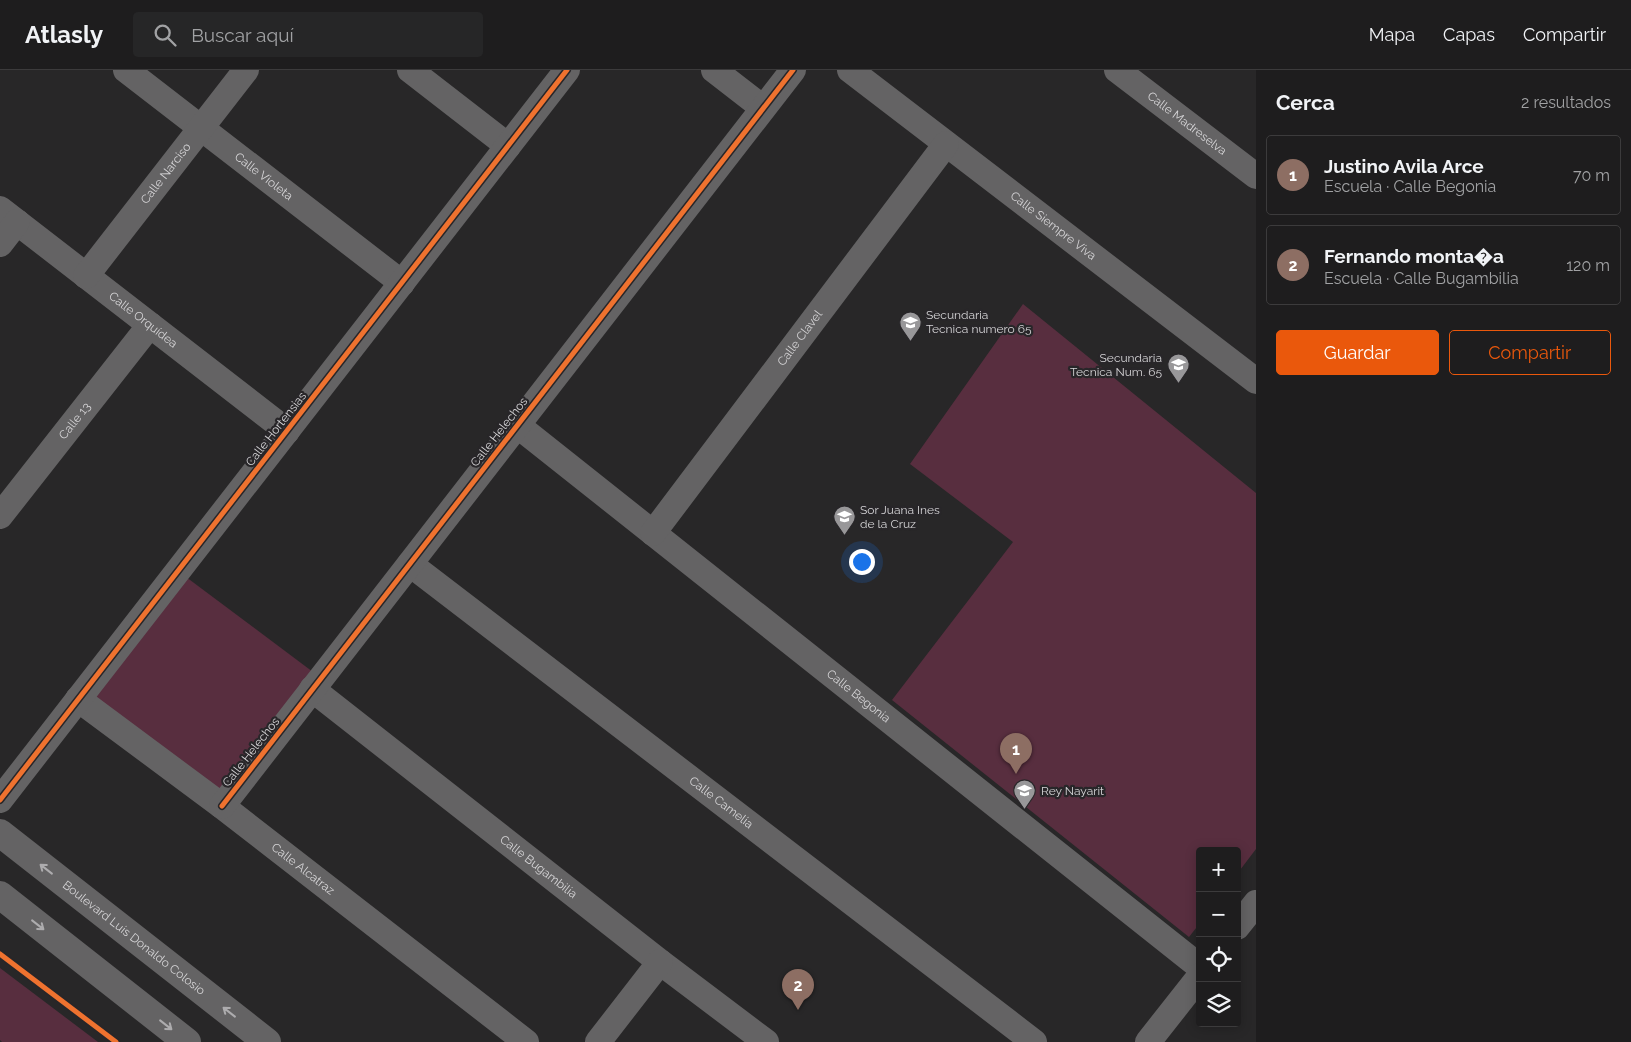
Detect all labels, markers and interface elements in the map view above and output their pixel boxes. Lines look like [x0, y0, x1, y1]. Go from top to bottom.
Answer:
search box [133, 12, 483, 57]
text: Atlasly [25, 20, 103, 49]
icon: search [151, 21, 179, 49]
text: Buscar aquí [191, 24, 294, 46]
text: Mapa [1369, 24, 1415, 45]
text: Capas [1443, 24, 1495, 45]
text: Compartir [1523, 24, 1606, 45]
street label: Calle Madreselva [1145, 89, 1229, 158]
text: Cerca [1276, 90, 1335, 115]
text: 2 resultados [1521, 93, 1611, 112]
street label: Calle Narciso [138, 140, 194, 207]
street label: Calle Violeta [232, 149, 296, 203]
text: Justino Avila Arce [1324, 155, 1484, 177]
text: 1 [1289, 166, 1297, 185]
text: 70 m [1573, 166, 1610, 185]
text: Escuela · Calle Begonia [1324, 177, 1496, 196]
street label: Calle Siempre Viva [1008, 188, 1099, 263]
text: Fernando monta�a [1324, 245, 1504, 267]
text: 2 [1288, 256, 1298, 275]
text: 120 m [1566, 256, 1610, 275]
text: Escuela · Calle Bugambilia [1324, 269, 1519, 288]
street label: Calle Orquídea [106, 289, 180, 351]
street label: Calle Clavel [774, 307, 826, 369]
place label: Secundaria Tecnica numero 65 [926, 308, 1032, 336]
school or university icon: Secundaria Tecnica numero 65 [898, 310, 922, 341]
button: Guardar [1276, 330, 1439, 375]
button: Compartir [1449, 330, 1611, 375]
place label: Secundaria Tecnica Num. 65 [1070, 351, 1162, 379]
school or university icon: Secundaria Tecnica Num. 65 [1166, 353, 1190, 384]
street label: Calle Hortensias [243, 389, 309, 469]
street label: Calle Helechos [468, 394, 531, 469]
street label: Calle 13 [56, 400, 94, 442]
place label: Sor Juana Ines de la Cruz [860, 503, 940, 531]
school or university icon: Sor Juana Ines de la Cruz [832, 505, 856, 536]
your location [849, 549, 875, 575]
street label: Calle Begonia [824, 667, 893, 726]
street label: Calle Helechos [220, 714, 283, 789]
pin: 1 [1000, 733, 1032, 774]
street label: Calle Camelia [686, 773, 756, 831]
school or university icon: Rey Nayarit [1013, 779, 1037, 810]
place label: Rey Nayarit [1041, 784, 1104, 798]
street label: Calle Bugambilia [497, 832, 580, 901]
street label: Calle Alcatraz [269, 840, 338, 898]
map controls [1196, 847, 1241, 1027]
button: + [1196, 847, 1241, 892]
one-way arrow [39, 863, 52, 874]
street label: Boulevard Luis Donaldo Colosio [60, 878, 208, 998]
button: − [1196, 892, 1241, 937]
one-way arrow [31, 919, 44, 930]
button: locate [1196, 937, 1241, 982]
pin: 2 [782, 969, 814, 1010]
button: layers [1196, 982, 1241, 1027]
one-way arrow [222, 1007, 235, 1018]
one-way arrow [159, 1020, 172, 1031]

